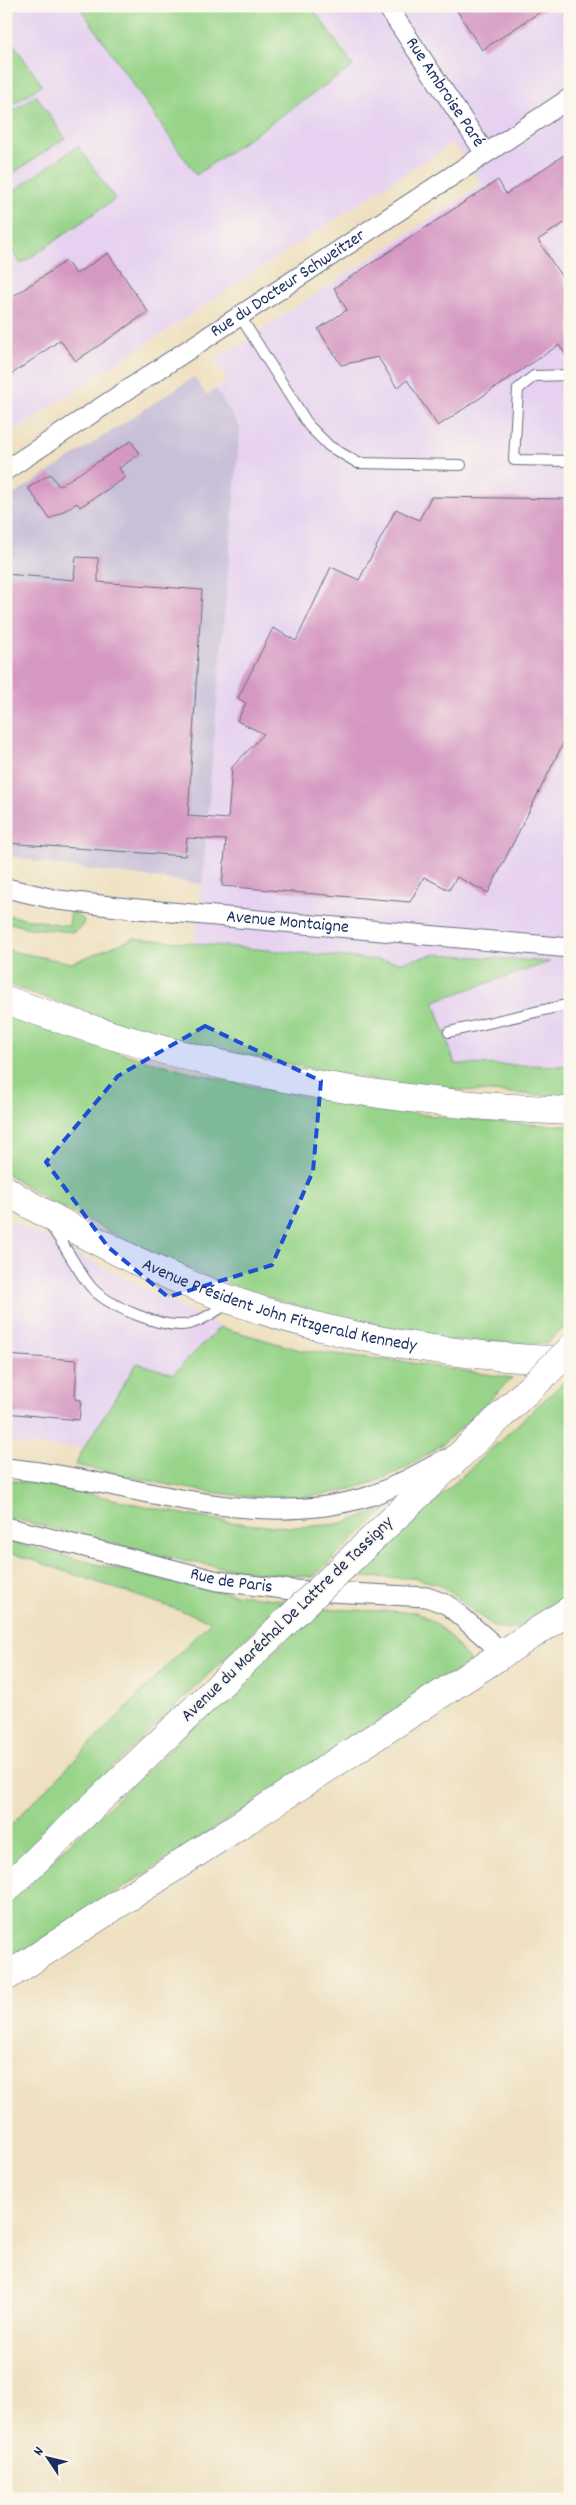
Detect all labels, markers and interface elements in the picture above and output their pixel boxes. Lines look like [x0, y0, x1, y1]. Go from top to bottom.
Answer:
street label: Rue Ambroise Paré [399, 33, 491, 153]
street label: Rue du Docteur Schweitzer [206, 223, 371, 344]
street label: Avenue Montaigne [225, 905, 350, 940]
street label: Avenue Président John Fitzgerald Kennedy [138, 1252, 419, 1359]
street label: Avenue du Maréchal De Lattre de Tassigny [176, 1511, 400, 1729]
street label: Rue de Paris [187, 1562, 274, 1600]
north arrow [22, 2432, 72, 2482]
text: N [29, 2443, 49, 2460]

